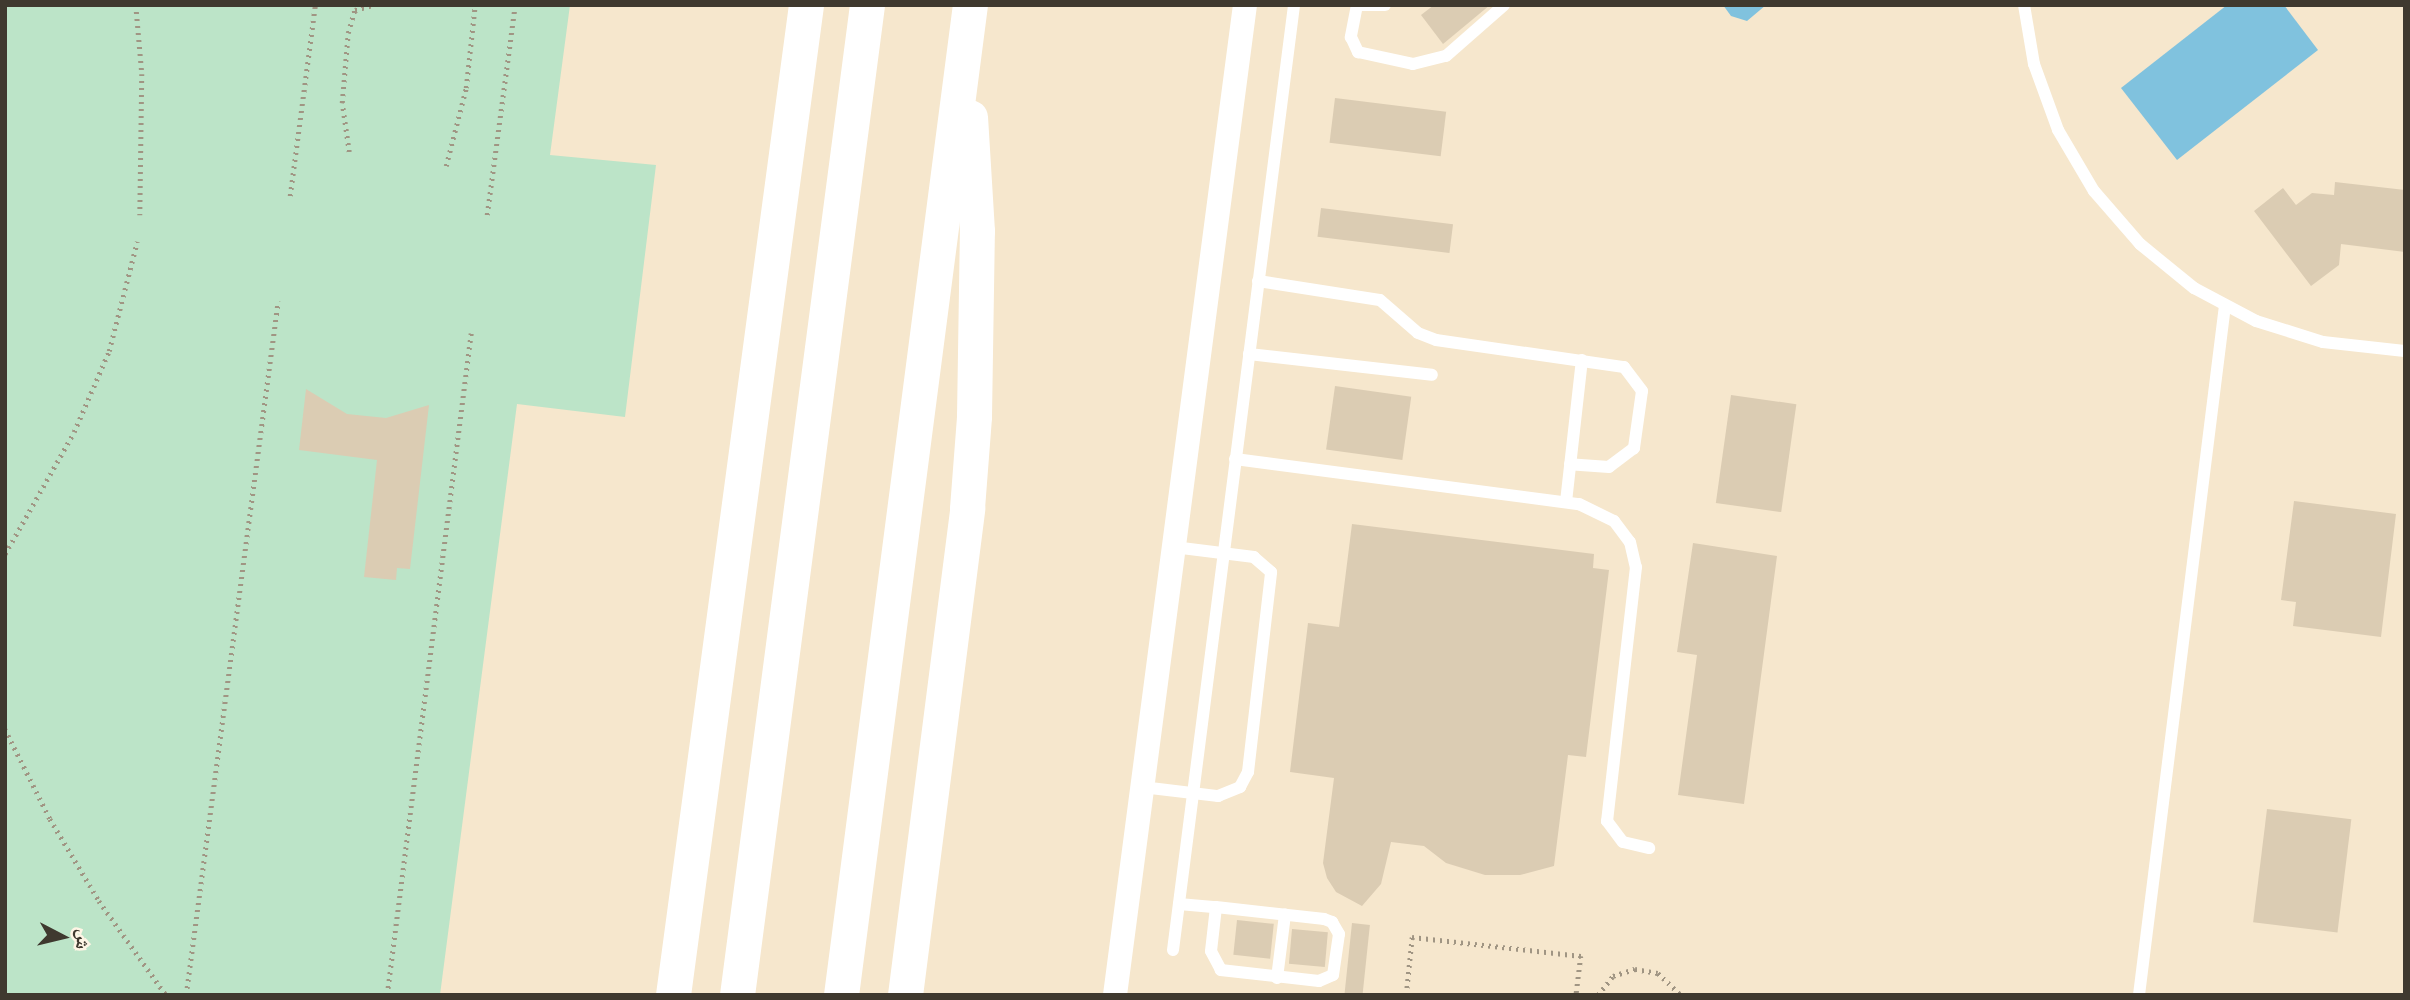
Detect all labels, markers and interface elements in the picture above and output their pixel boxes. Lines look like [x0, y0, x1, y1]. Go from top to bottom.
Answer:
north arrow [28, 902, 98, 972]
text: ش [70, 928, 98, 951]

